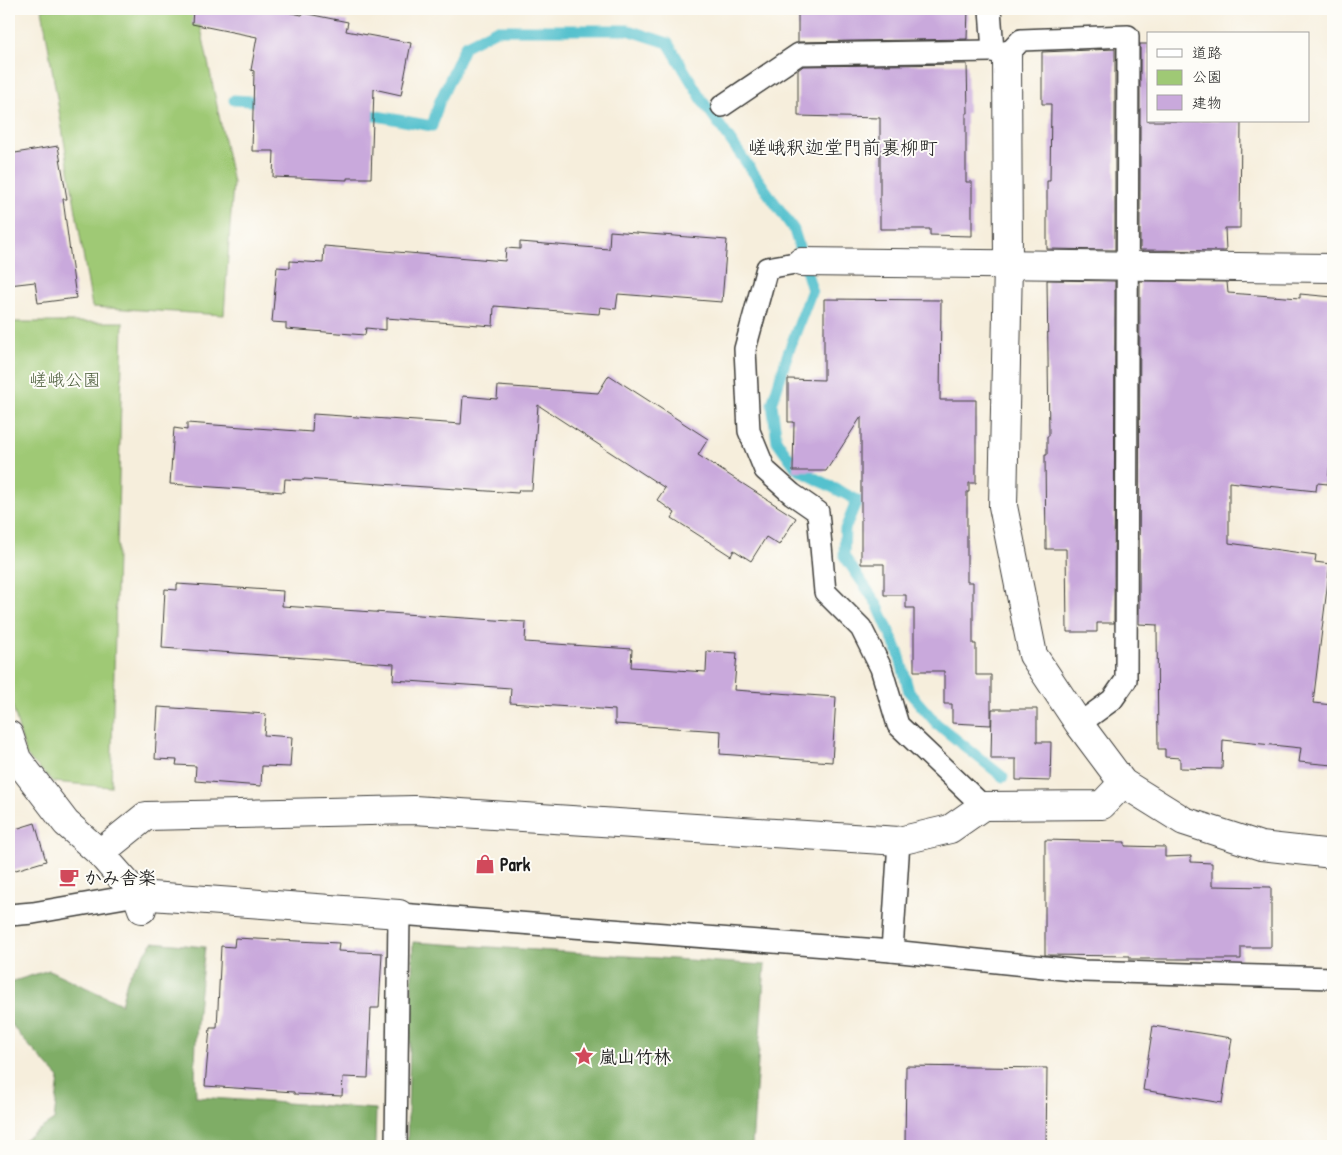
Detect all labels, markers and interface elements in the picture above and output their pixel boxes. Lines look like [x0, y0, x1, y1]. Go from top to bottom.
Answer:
legend [1147, 32, 1310, 122]
text: 道路 [1192, 42, 1222, 63]
text: 公園 [1192, 66, 1222, 87]
text: 建物 [1192, 92, 1222, 113]
district label: 嵯峨釈迦堂門前裏柳町 [748, 134, 938, 160]
park label: 嵯峨公園 [29, 367, 101, 392]
place label: Park [500, 852, 531, 877]
shop icon: Park [474, 853, 496, 875]
place label: かみ舎楽 [84, 865, 156, 890]
cafe icon: かみ舎楽 [58, 866, 80, 888]
place label: 嵐山竹林 [599, 1044, 671, 1069]
place icon: 嵐山竹林 [573, 1045, 595, 1067]

